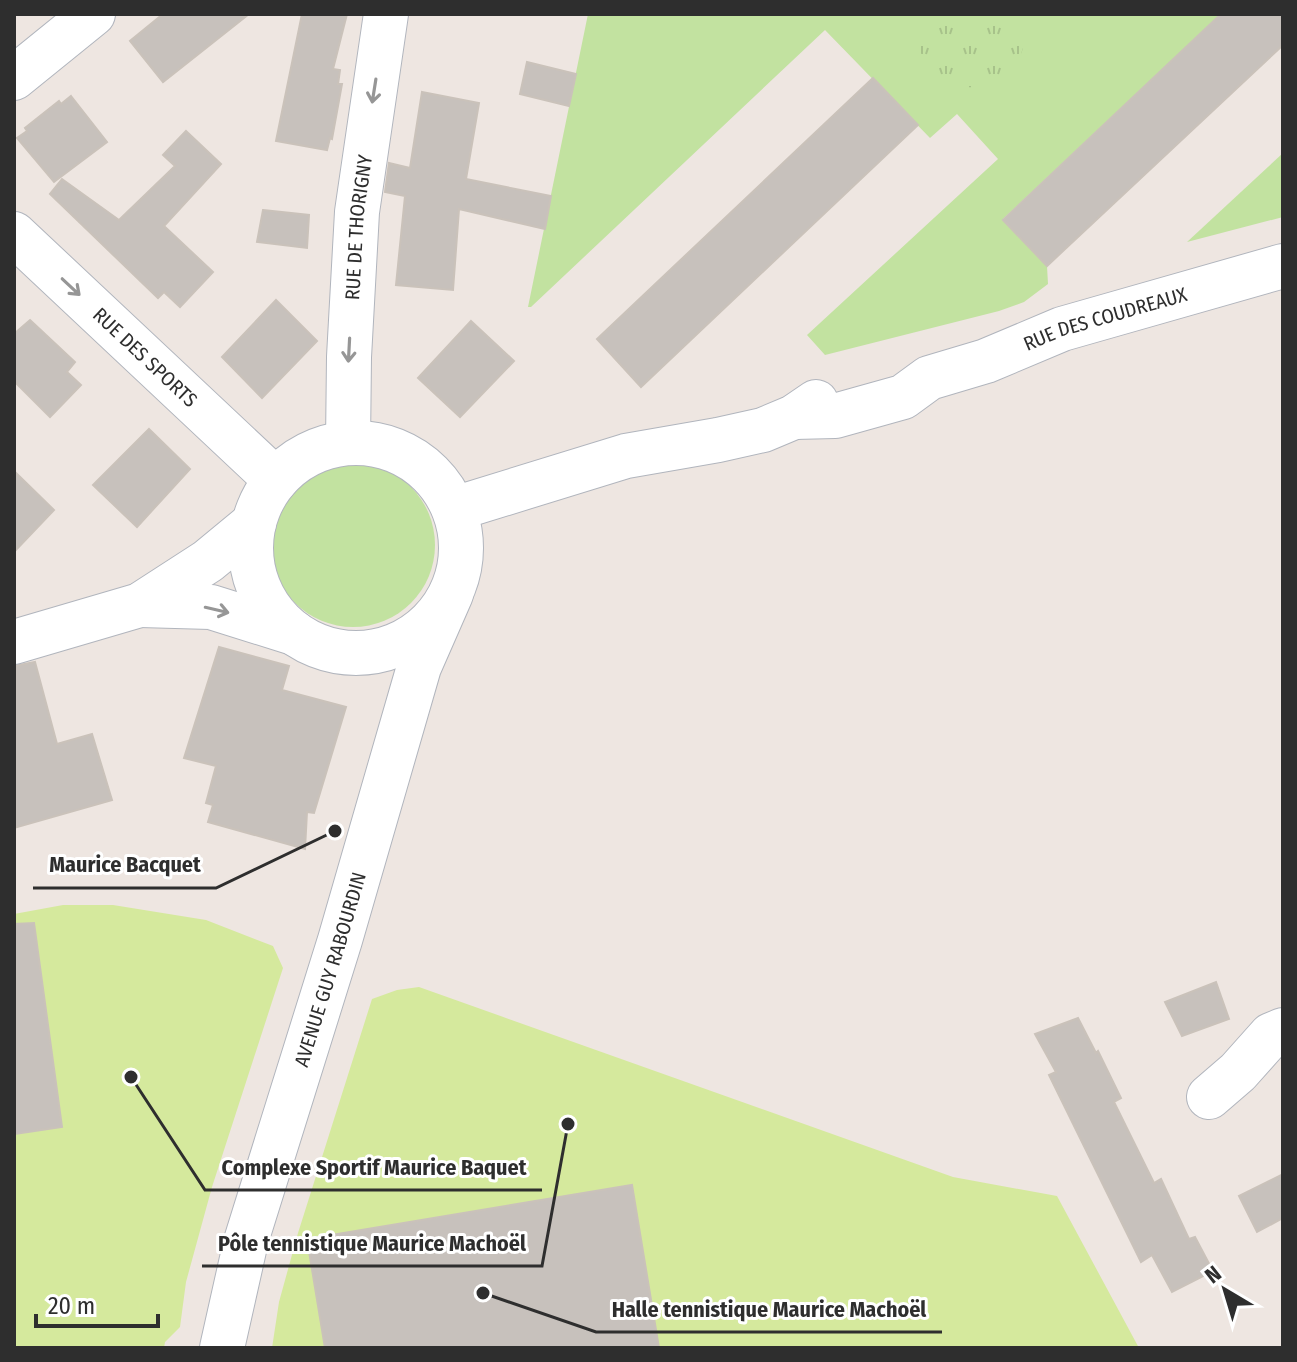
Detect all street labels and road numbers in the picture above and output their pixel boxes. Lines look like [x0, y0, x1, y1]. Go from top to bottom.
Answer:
street label: RUE DE THORIGNY [340, 153, 377, 301]
street label: RUE DES COUDREAUX [1020, 282, 1190, 356]
street label: RUE DES SPORTS [88, 302, 202, 412]
street label: AVENUE GUY RABOURDIN [289, 869, 371, 1070]

